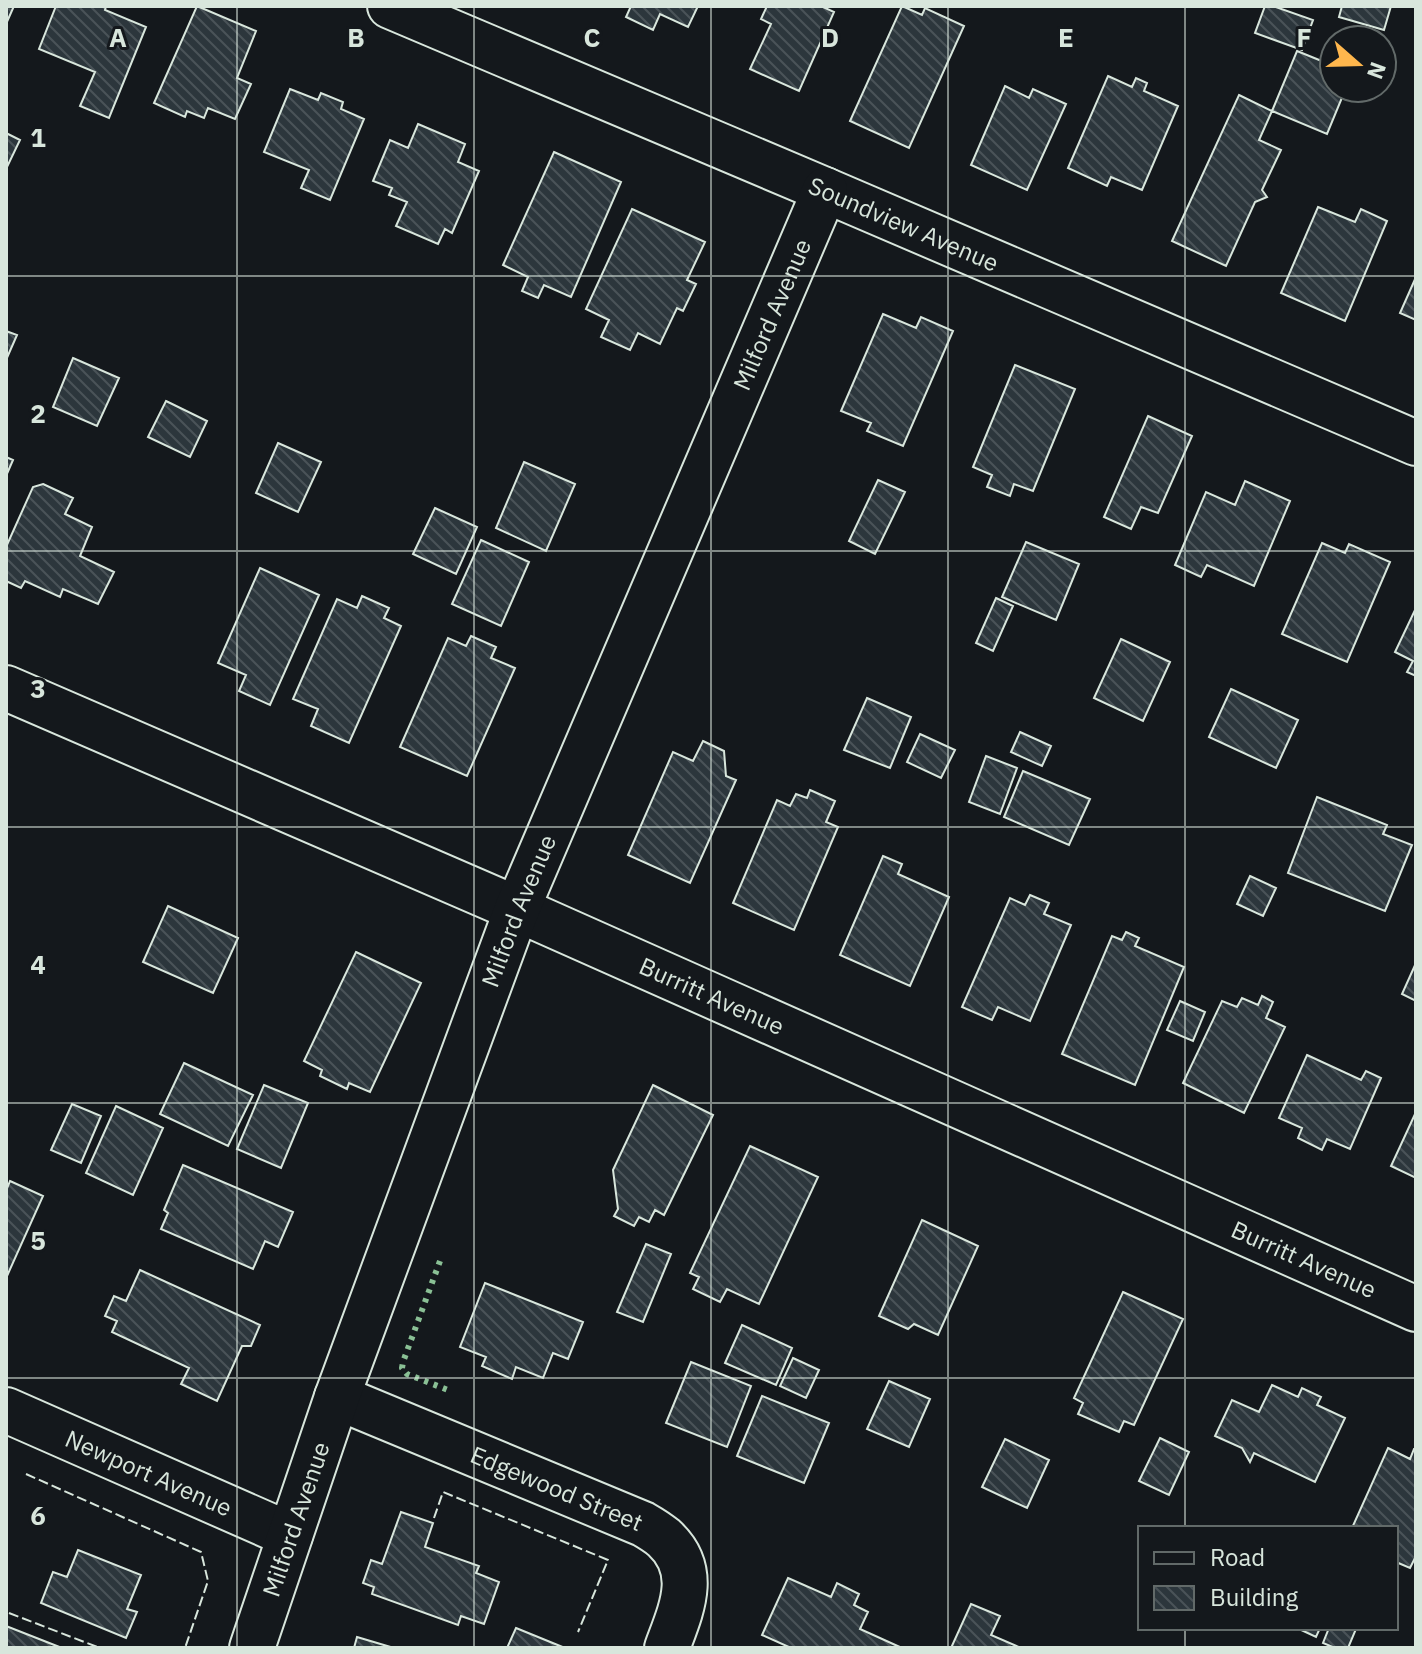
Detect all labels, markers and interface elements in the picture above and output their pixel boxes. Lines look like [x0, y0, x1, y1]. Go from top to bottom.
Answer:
text: A [109, 20, 127, 54]
text: B [347, 20, 365, 54]
text: C [584, 20, 601, 54]
text: D [821, 20, 839, 54]
text: E [1058, 20, 1074, 54]
text: F [1296, 20, 1312, 54]
north arrow [1318, 24, 1398, 104]
text: N [1361, 59, 1394, 83]
text: 1 [30, 120, 46, 154]
street label: Soundview Avenue [804, 169, 1004, 279]
street label: Milford Avenue [725, 234, 818, 395]
text: 2 [30, 396, 46, 430]
text: 3 [30, 671, 46, 705]
street label: Milford Avenue [474, 829, 563, 991]
text: 4 [30, 947, 46, 981]
street label: Burritt Avenue [634, 949, 789, 1042]
street label: Burritt Avenue [1226, 1213, 1381, 1305]
text: 5 [30, 1223, 46, 1257]
street label: Newport Avenue [60, 1422, 237, 1524]
street label: Milford Avenue [255, 1438, 337, 1601]
street label: Edgewood Street [466, 1438, 648, 1538]
text: 6 [30, 1498, 46, 1532]
legend [1138, 1526, 1398, 1630]
text: Road [1210, 1541, 1265, 1573]
text: Building [1210, 1581, 1298, 1613]

